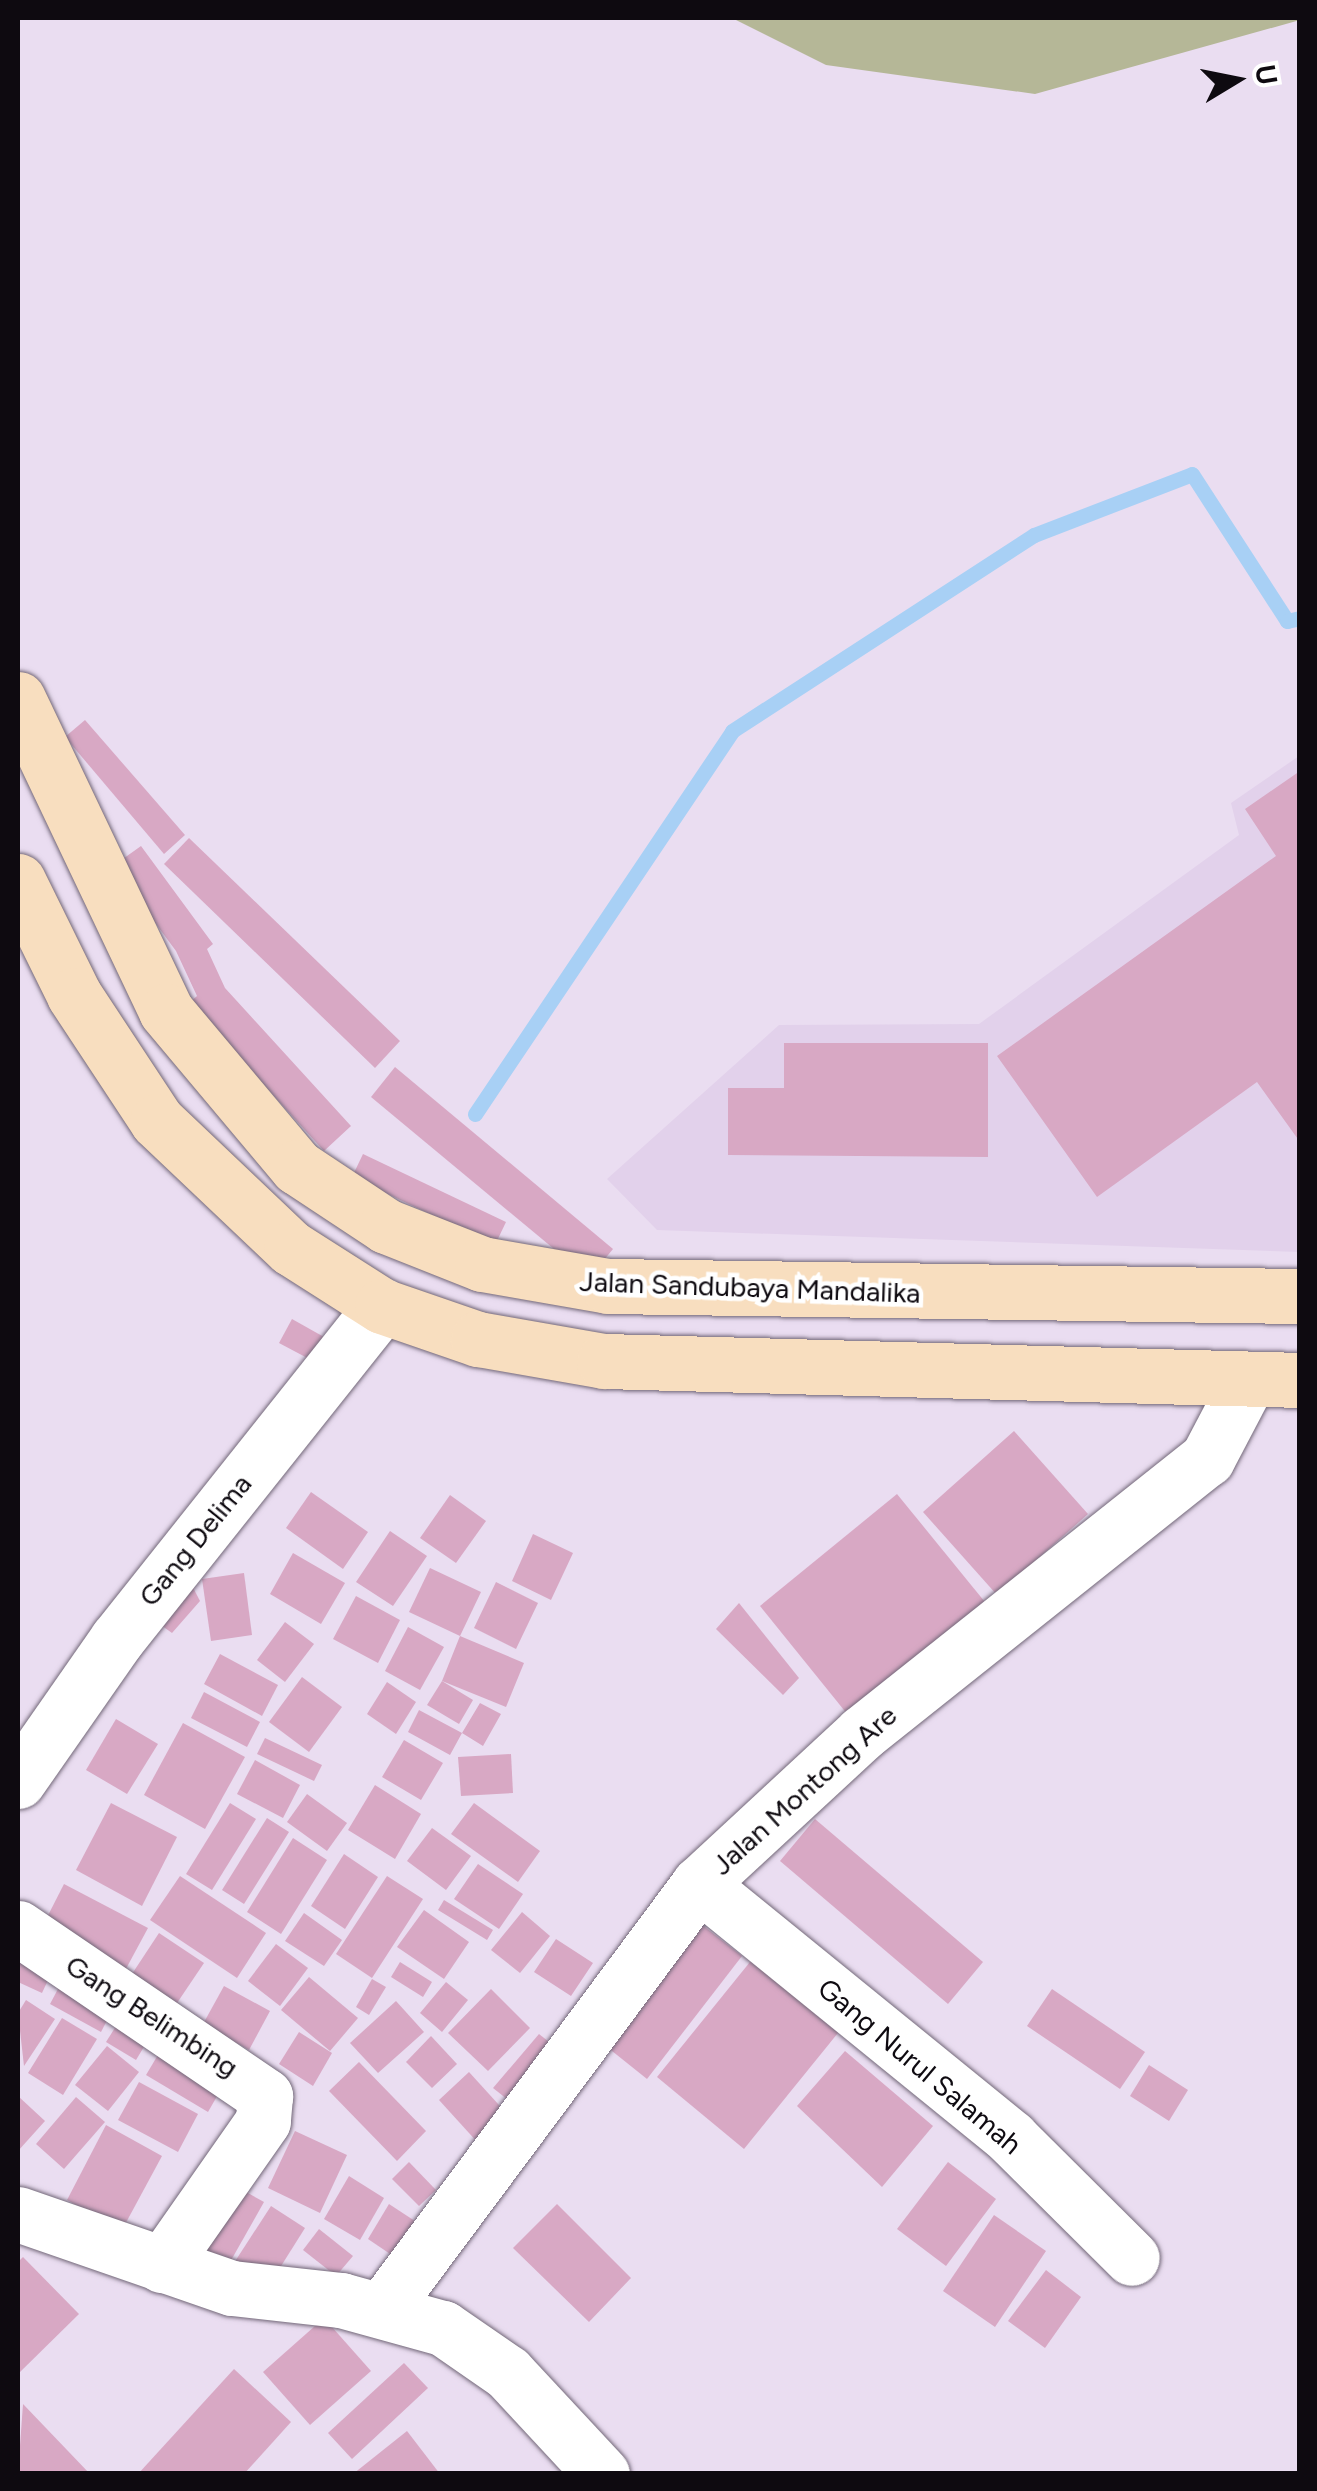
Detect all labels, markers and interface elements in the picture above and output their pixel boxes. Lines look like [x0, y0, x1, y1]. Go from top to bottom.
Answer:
north arrow [1187, 30, 1287, 130]
text: U [1248, 62, 1285, 87]
street label: Jalan Sandubaya Mandalika [579, 1264, 921, 1310]
street label: Gang Delima [132, 1467, 258, 1613]
street label: Jalan Montong Are [705, 1698, 903, 1882]
street label: Gang Belimbing [60, 1948, 244, 2084]
street label: Gang Nurul Salamah [811, 1971, 1029, 2161]

